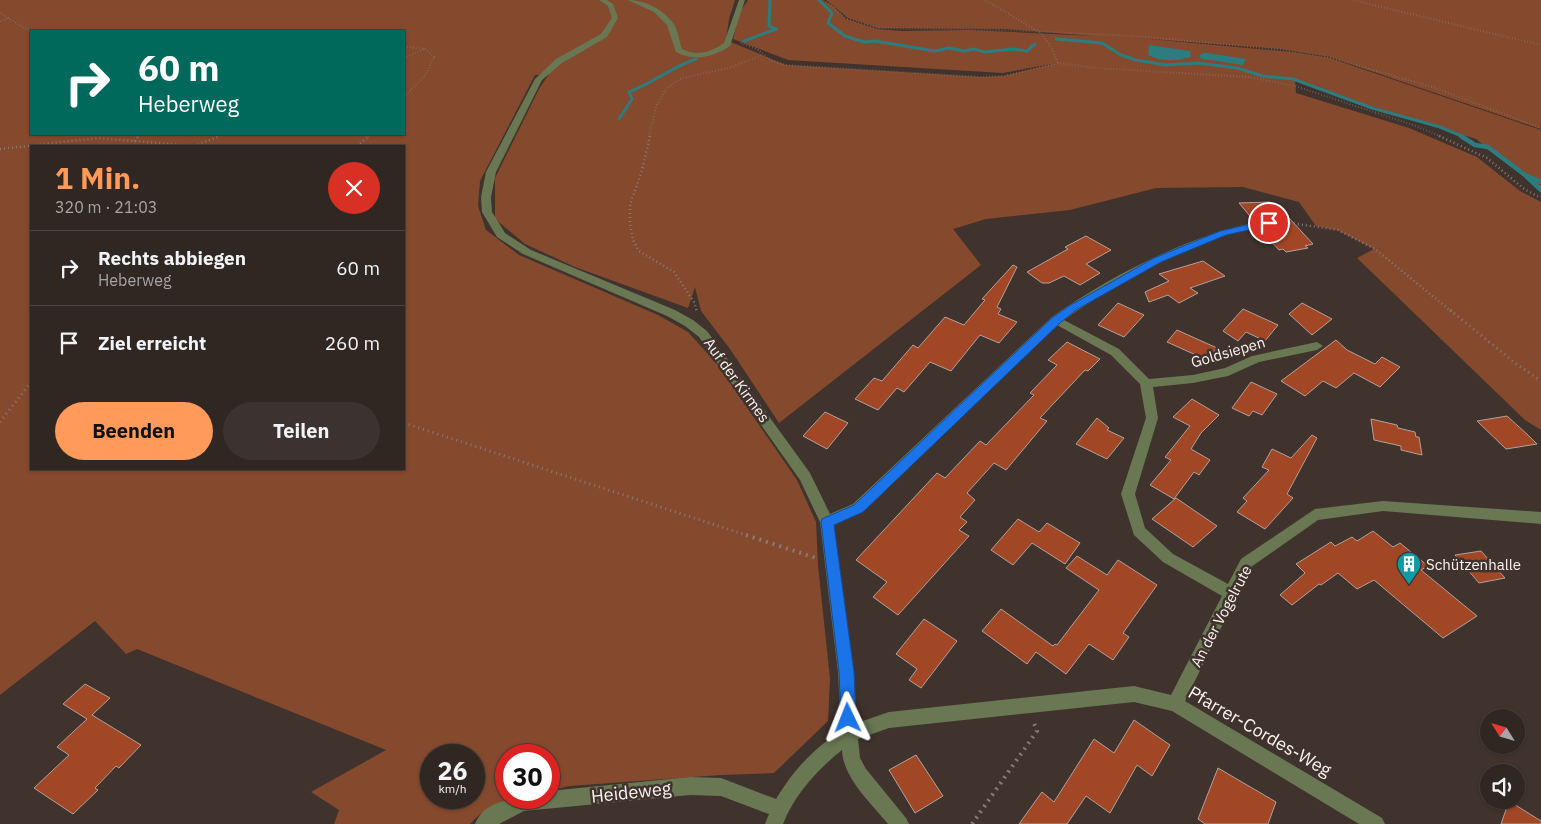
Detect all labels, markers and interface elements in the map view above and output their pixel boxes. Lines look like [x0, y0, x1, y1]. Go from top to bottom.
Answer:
text: 60 m [138, 45, 220, 91]
icon: right [55, 50, 120, 115]
text: Heberweg [138, 89, 239, 118]
text: 1 Min. [55, 158, 140, 197]
button: close [328, 162, 380, 214]
text: 320 m · 21:03 [55, 197, 157, 217]
pin [1248, 202, 1290, 244]
icon: arrive [1255, 209, 1283, 237]
text: Rechts abbiegen [98, 246, 246, 270]
icon: right [55, 254, 83, 282]
text: 60 m [336, 256, 380, 280]
text: Heberweg [98, 270, 172, 290]
icon: arrive [55, 329, 83, 357]
text: Ziel erreicht [98, 331, 206, 355]
text: 260 m [325, 331, 380, 355]
street label: Goldsiepen [1189, 332, 1267, 372]
street label: Auf der Kirmes [700, 334, 774, 426]
button: Beenden [55, 402, 213, 460]
button: Teilen [223, 402, 380, 460]
building icon: Schützenhalle [1396, 551, 1422, 585]
place label: Schützenhalle [1426, 555, 1521, 574]
street label: An der Vogelrute [1186, 562, 1256, 670]
street label: Pfarrer-Cordes-Weg [1184, 681, 1336, 782]
position arrow [821, 691, 873, 743]
north arrow [1480, 709, 1525, 754]
map controls [1480, 709, 1525, 809]
speed limit sign: 30 [495, 744, 560, 809]
text: 26 [437, 754, 468, 787]
button: sound [1480, 764, 1525, 809]
street label: Heideweg [590, 776, 673, 808]
text: km/h [438, 781, 467, 796]

